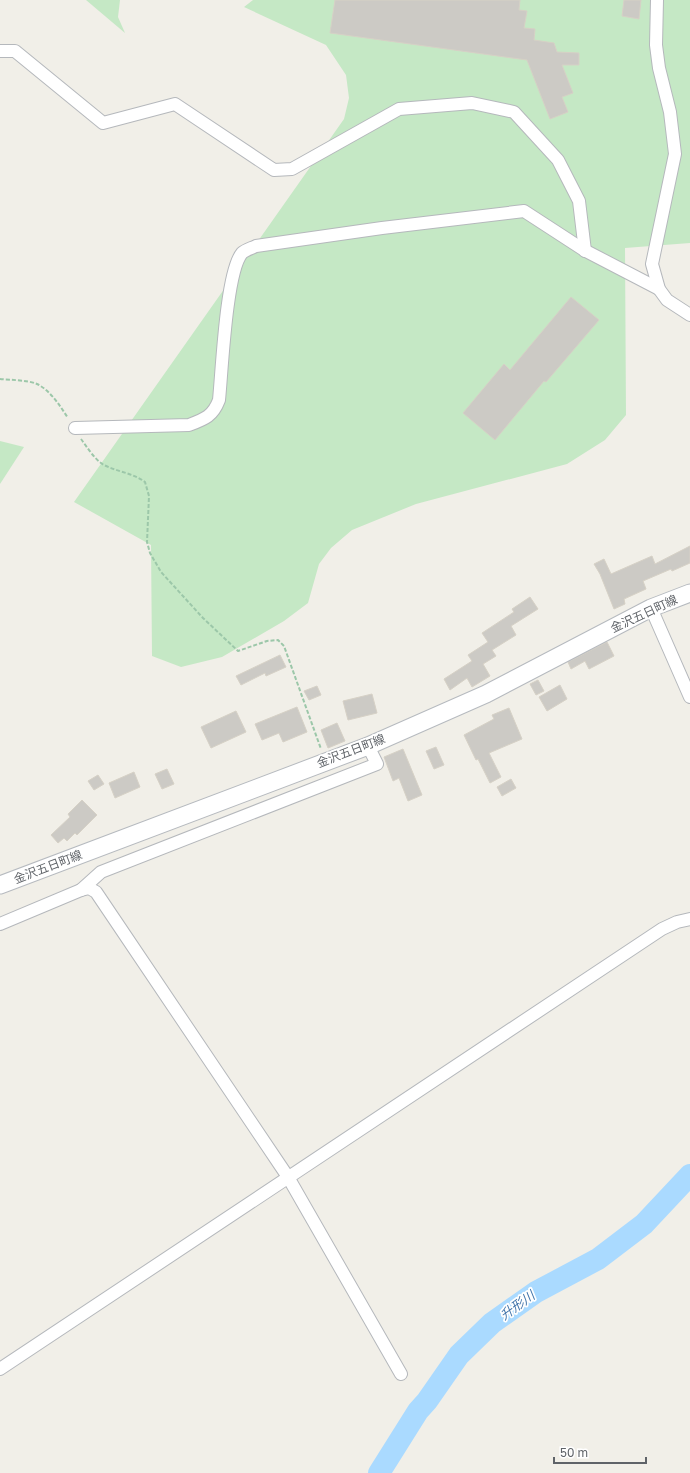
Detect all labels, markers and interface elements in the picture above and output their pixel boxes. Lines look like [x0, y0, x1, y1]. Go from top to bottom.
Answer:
street label: 金沢五日町線 [608, 592, 680, 636]
street label: 金沢五日町線 [315, 731, 387, 770]
street label: 金沢五日町線 [12, 847, 84, 886]
water label: 升形川 [497, 1286, 539, 1323]
scale bar [554, 1439, 646, 1465]
text: 50 m [560, 1445, 588, 1460]

